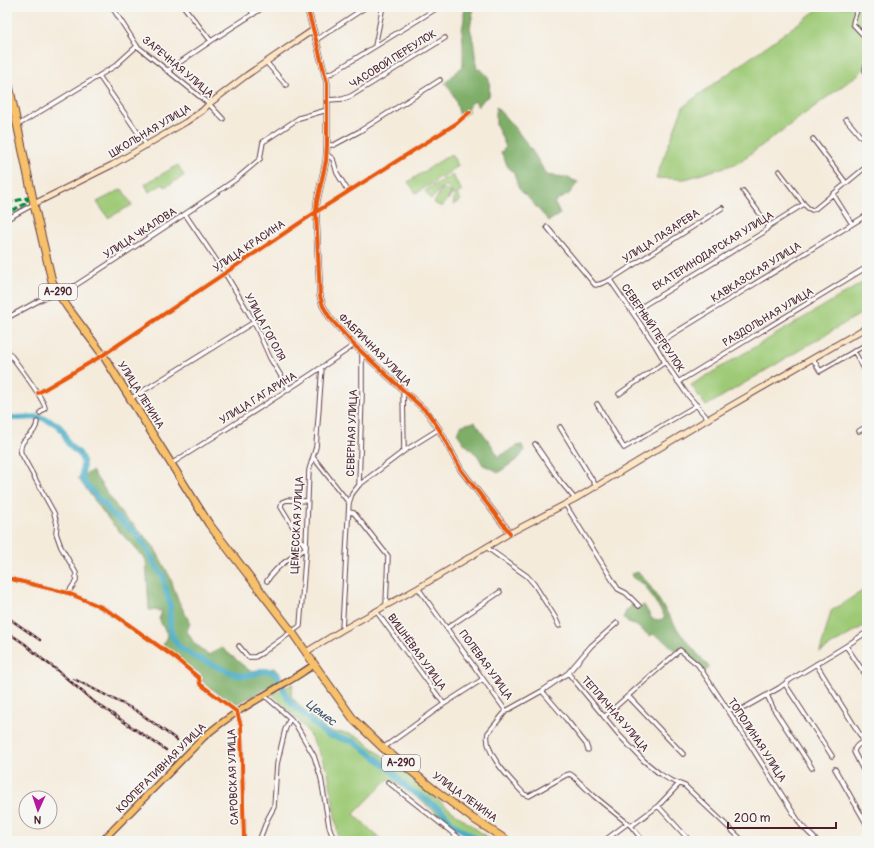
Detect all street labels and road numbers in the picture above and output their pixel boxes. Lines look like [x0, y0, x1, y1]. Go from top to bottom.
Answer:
street label: ЧАСОВОЙ ПЕРЕУЛОК [347, 27, 439, 91]
street label: ЗАРЕЧНАЯ УЛИЦА [140, 33, 216, 101]
street label: ШКОЛЬНАЯ УЛИЦА [107, 101, 193, 161]
street label: УЛИЦА ЧКАЛОВА [101, 205, 179, 261]
street label: УЛИЦА ЛАЗАРЕВА [620, 206, 702, 266]
street label: ЕКАТЕРИНОДАРСКАЯ УЛИЦА [650, 208, 776, 294]
street label: УЛИЦА КРАСИНА [211, 217, 287, 275]
street label: КАВКАЗСКАЯ УЛИЦА [709, 239, 803, 305]
street label: СЕВЕРНЫЙ ПЕРЕУЛОК [619, 281, 687, 375]
road number: А-290 [39, 284, 77, 300]
street label: РАЗДОЛЬНАЯ УЛИЦА [720, 285, 816, 349]
street label: УЛИЦА ГОГОЛЯ [242, 291, 288, 363]
street label: ФАБРИЧНАЯ УЛИЦА [336, 311, 414, 389]
street label: УЛИЦА ЛЕНИНА [115, 359, 167, 431]
street label: УЛИЦА ГАГАРИНА [217, 369, 299, 427]
street label: СЕВЕРНАЯ УЛИЦА [344, 389, 360, 477]
street label: ЦЕМЕССКАЯ УЛИЦА [288, 476, 306, 574]
street label: ВИШНЁВАЯ УЛИЦА [385, 611, 449, 693]
street label: ПОЛЕВАЯ УЛИЦА [456, 628, 516, 702]
street label: ТЕПЛИЧНАЯ УЛИЦА [579, 674, 651, 754]
street label: ТОПОЛИНАЯ УЛИЦА [725, 696, 789, 784]
street label: КООПЕРАТИВНАЯ УЛИЦА [113, 720, 209, 816]
street label: САРОВСКАЯ УЛИЦА [225, 729, 241, 825]
road number: А-290 [382, 755, 420, 771]
street label: УЛИЦА ЛЕНИНА [430, 769, 500, 825]

